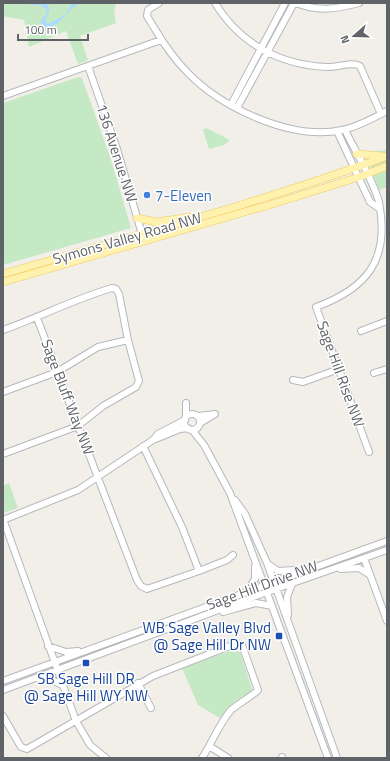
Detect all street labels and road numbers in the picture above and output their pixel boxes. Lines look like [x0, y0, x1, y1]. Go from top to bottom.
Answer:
street label: 136 Avenue NW [90, 101, 144, 205]
street label: Symons Valley Road NW [50, 206, 204, 270]
street label: Sage Hill Rise NW [311, 318, 371, 430]
street label: Sage Bluff Way NW [35, 336, 101, 458]
street label: Sage Hill Drive NW [203, 554, 321, 616]

